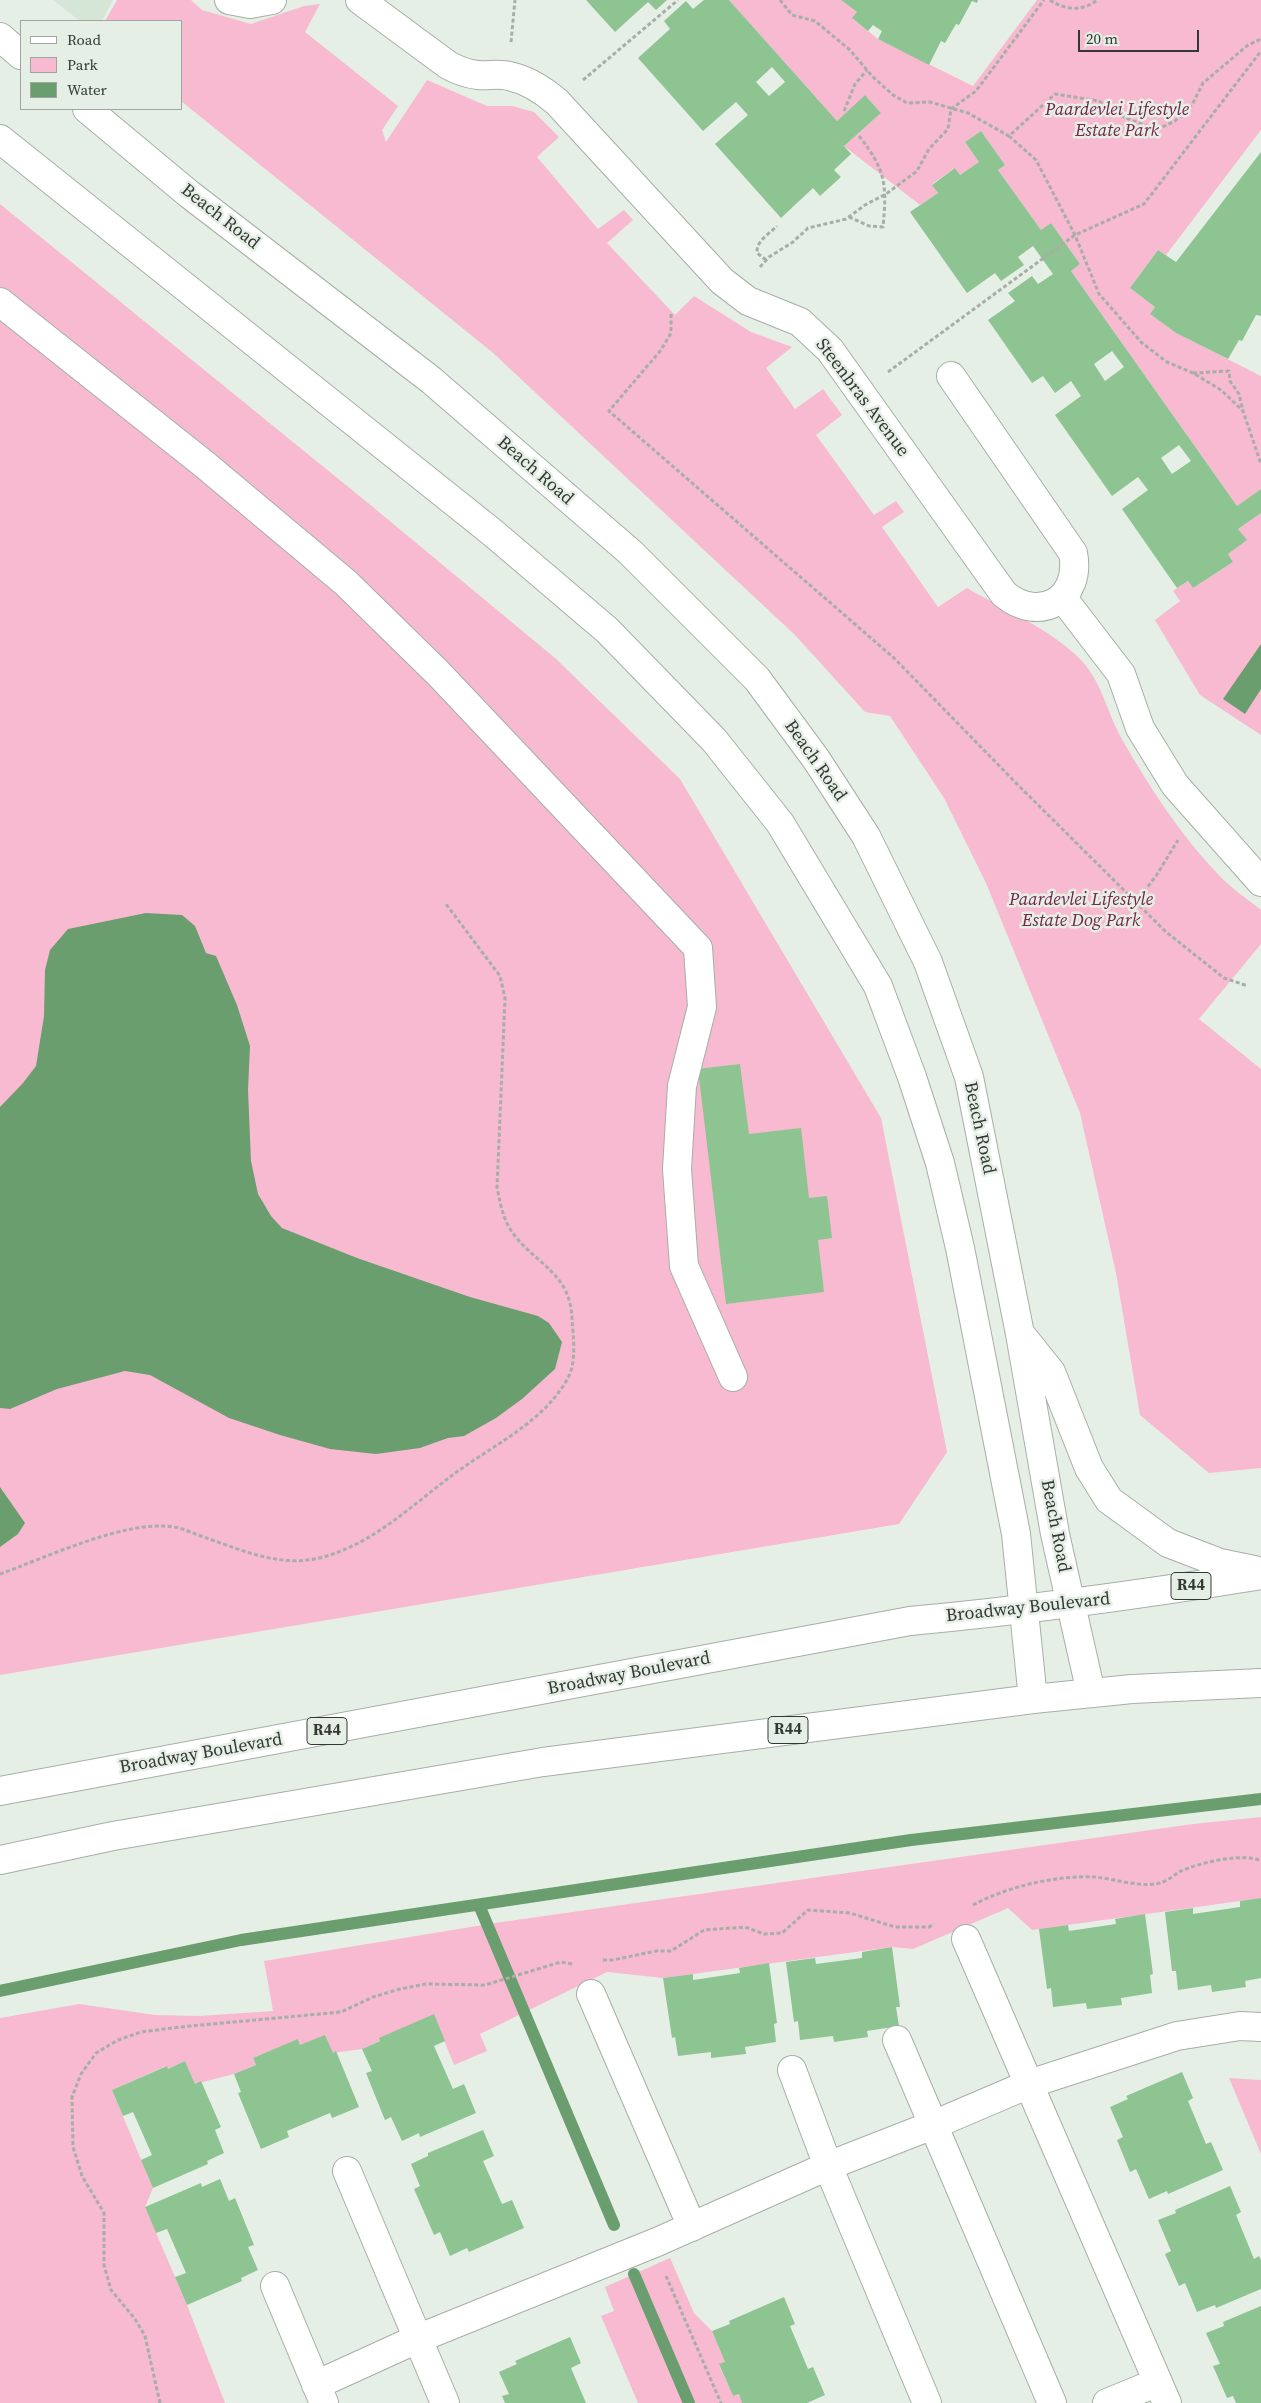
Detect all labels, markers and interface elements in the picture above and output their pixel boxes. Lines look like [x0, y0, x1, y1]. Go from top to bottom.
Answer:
legend [20, 20, 182, 110]
scale bar [1081, 20, 1202, 52]
text: 20 m [1086, 28, 1118, 49]
text: Road [67, 29, 101, 50]
text: Park [67, 54, 98, 75]
text: Water [67, 79, 107, 100]
park label: Paardevlei Lifestyle Estate Park [1045, 99, 1189, 142]
street label: Beach Road [176, 180, 264, 254]
street label: Steenbras Avenue [811, 335, 913, 461]
street label: Beach Road [492, 432, 578, 510]
street label: Beach Road [779, 716, 851, 806]
park label: Paardevlei Lifestyle Estate Dog Park [1009, 889, 1153, 932]
street label: Beach Road [959, 1080, 999, 1176]
street label: Beach Road [1035, 1478, 1075, 1574]
road number: R44 [1171, 1572, 1211, 1600]
street label: Broadway Boulevard [945, 1589, 1111, 1627]
street label: Broadway Boulevard [546, 1648, 712, 1700]
road number: R44 [768, 1716, 808, 1744]
road number: R44 [307, 1718, 347, 1744]
street label: Broadway Boulevard [118, 1729, 284, 1779]

